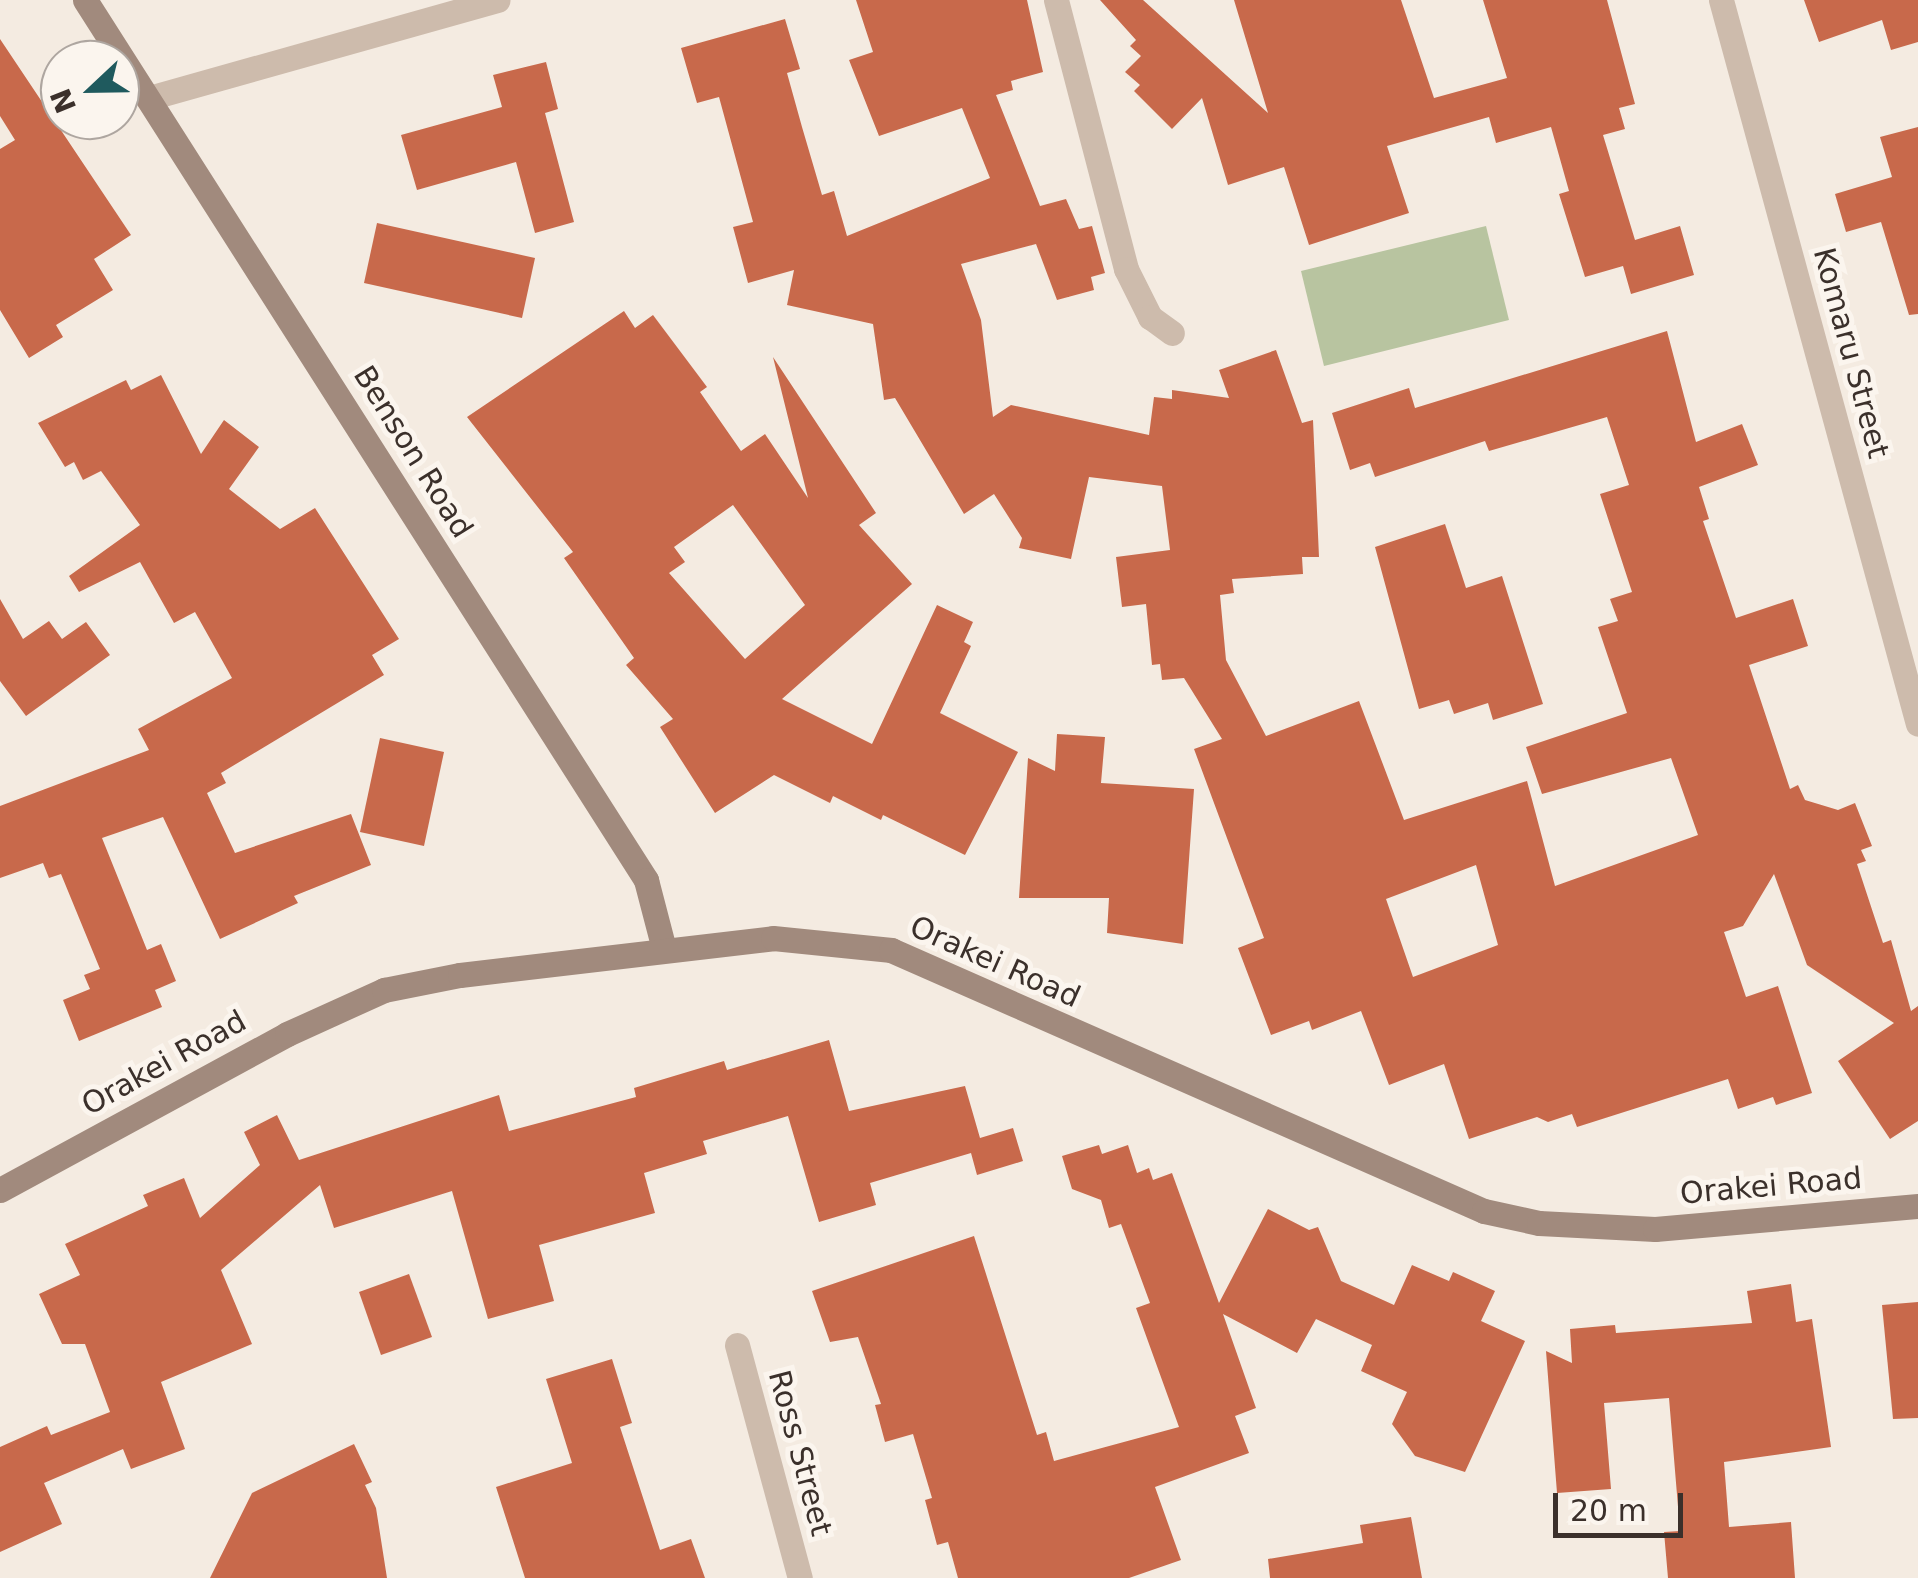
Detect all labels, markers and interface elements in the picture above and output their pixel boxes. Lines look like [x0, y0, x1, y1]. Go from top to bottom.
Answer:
north arrow [40, 40, 140, 140]
text: N [44, 84, 83, 118]
street label: Komaru Street [1806, 244, 1896, 462]
street label: Benson Road [346, 359, 480, 545]
street label: Orakei Road [904, 908, 1086, 1016]
street label: Orakei Road [76, 1003, 252, 1123]
street label: Orakei Road [1679, 1160, 1863, 1212]
street label: Ross Street [761, 1366, 839, 1540]
scale bar [1558, 1473, 1688, 1535]
text: 20 m [1570, 1493, 1647, 1528]

